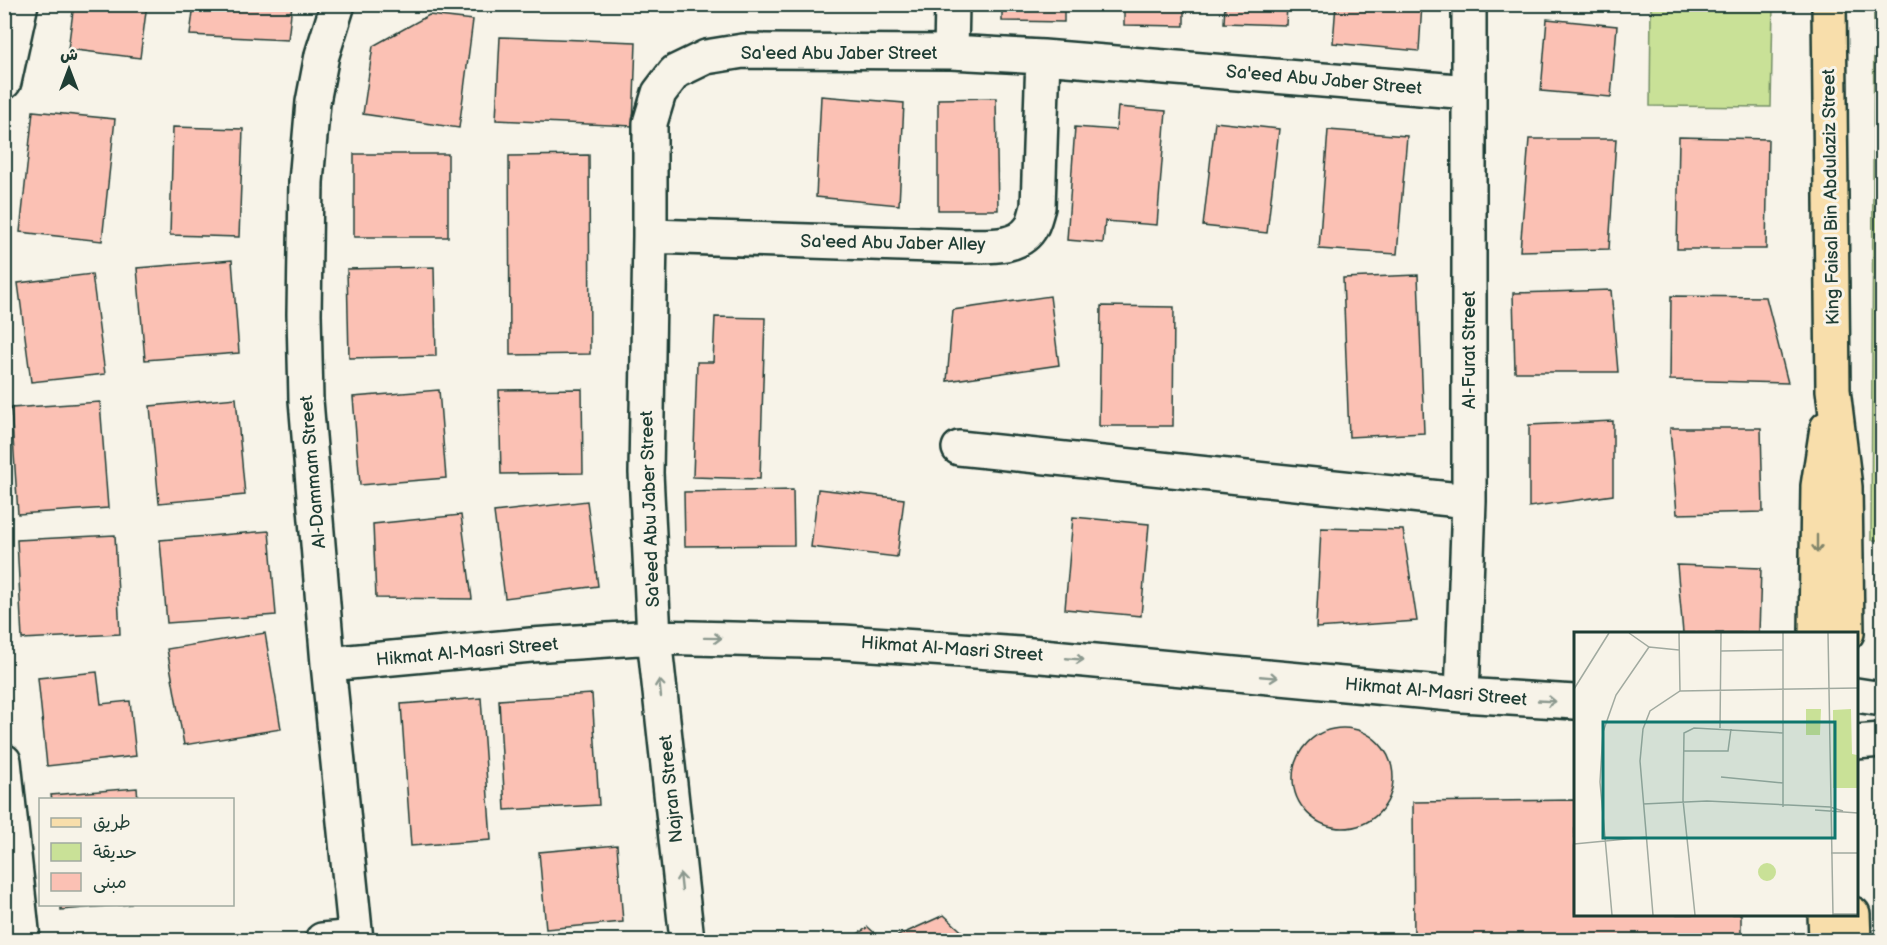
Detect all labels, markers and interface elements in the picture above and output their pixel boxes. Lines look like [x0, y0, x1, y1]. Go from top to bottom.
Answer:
north arrow [39, 39, 99, 99]
street label: Sa'eed Abu Jaber Street [741, 43, 938, 64]
text: ش [60, 46, 78, 65]
street label: Sa'eed Abu Jaber Street [1225, 61, 1423, 99]
street label: King Faisal Bin Abdulaziz Street [1818, 68, 1844, 325]
street label: Sa'eed Abu Jaber Alley [800, 231, 987, 255]
street label: Al-Furat Street [1459, 291, 1480, 409]
street label: Al-Dammam Street [296, 394, 330, 549]
street label: Sa'eed Abu Jaber Street [636, 410, 664, 608]
one-way arrow [1811, 534, 1822, 554]
street label: Hikmat Al-Masri Street [860, 632, 1044, 666]
inset map [1574, 632, 1857, 915]
one-way arrow [702, 633, 722, 644]
street label: Hikmat Al-Masri Street [375, 634, 559, 670]
one-way arrow [1065, 654, 1085, 665]
one-way arrow [1259, 672, 1279, 683]
street label: Hikmat Al-Masri Street [1344, 674, 1528, 710]
one-way arrow [654, 679, 665, 699]
one-way arrow [1537, 695, 1557, 706]
street label: Najran Street [655, 734, 687, 844]
legend [39, 798, 234, 906]
text: طريق [93, 812, 131, 833]
text: حديقة [93, 842, 137, 863]
text: مبنى [93, 872, 127, 893]
one-way arrow [675, 873, 686, 893]

